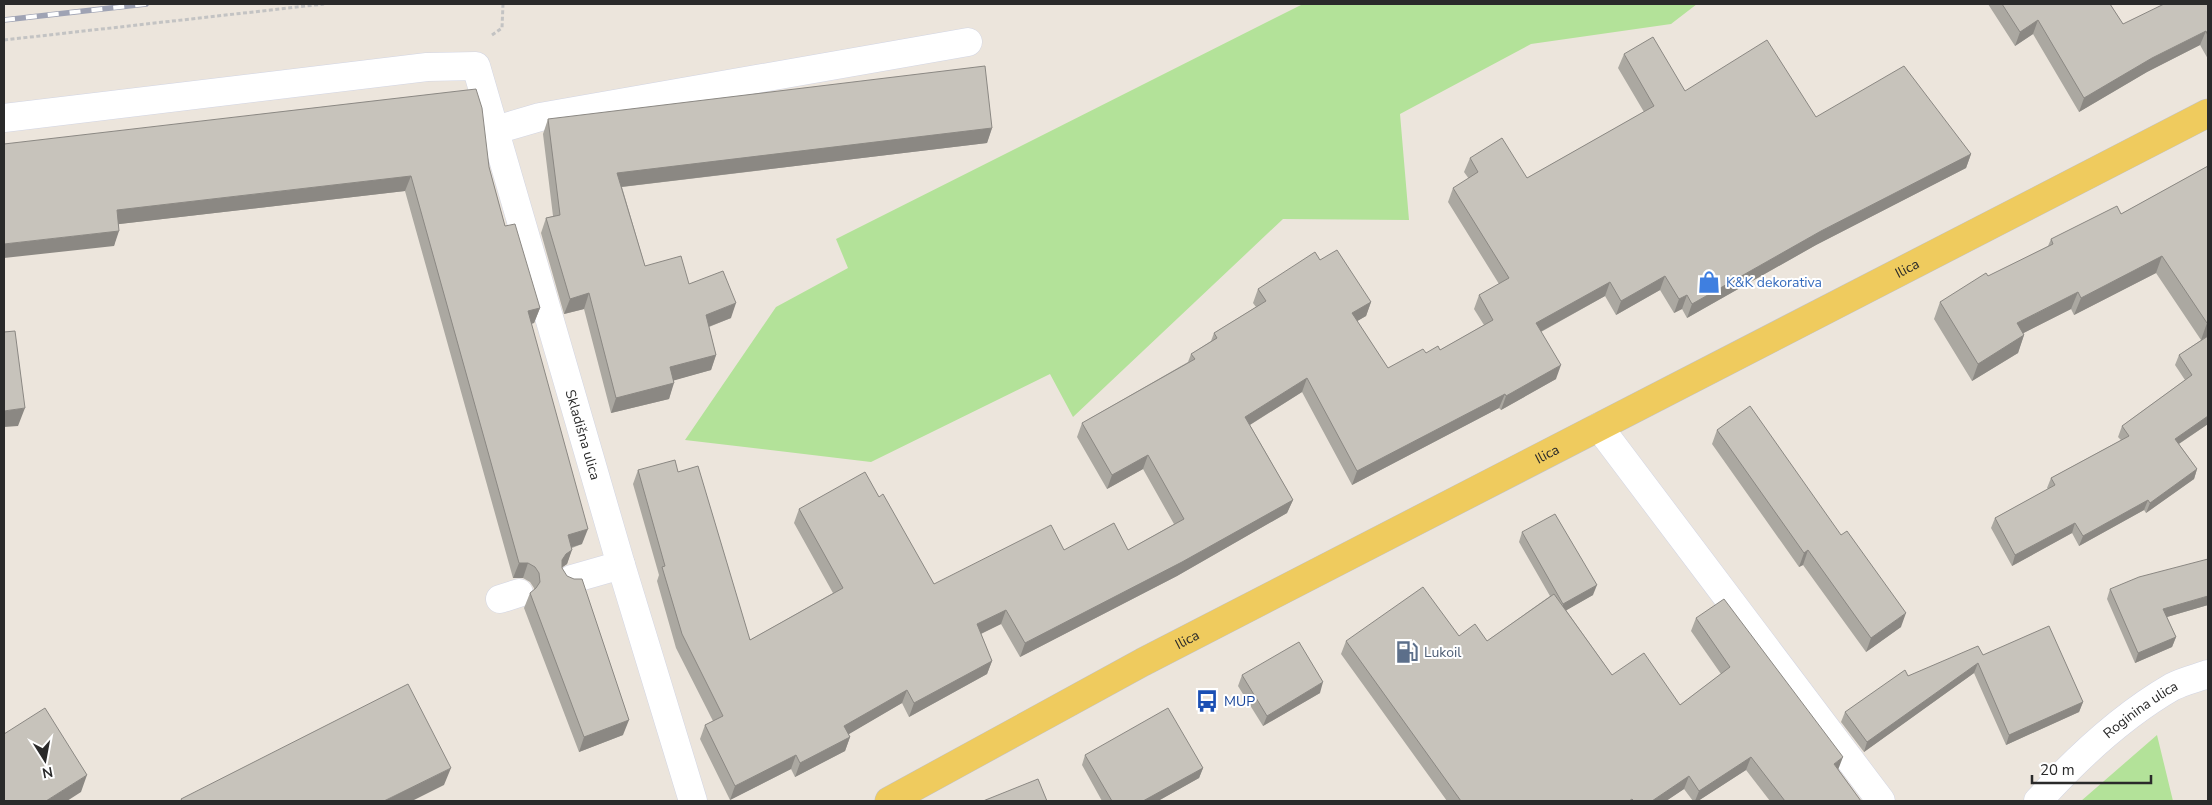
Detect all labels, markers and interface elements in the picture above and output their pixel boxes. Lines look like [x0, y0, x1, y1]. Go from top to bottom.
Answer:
street label: Ilica [1892, 255, 1923, 283]
shop icon: K&K dekorativa [1696, 269, 1722, 295]
place label: K&K dekorativa [1726, 273, 1822, 292]
street label: Skladišna ulica [560, 387, 605, 482]
street label: Ilica [1532, 440, 1563, 468]
street label: Ilica [1172, 626, 1203, 654]
fuel station icon: Lukoil [1394, 639, 1420, 665]
place label: Lukoil [1424, 643, 1462, 662]
street label: Roginina ulica [2099, 677, 2181, 743]
bus stop icon: MUP [1194, 688, 1220, 714]
place label: MUP [1224, 692, 1255, 711]
north arrow [20, 735, 70, 785]
scale bar [2032, 752, 2151, 784]
text: 20 m [2040, 760, 2075, 780]
text: N [40, 762, 54, 783]

